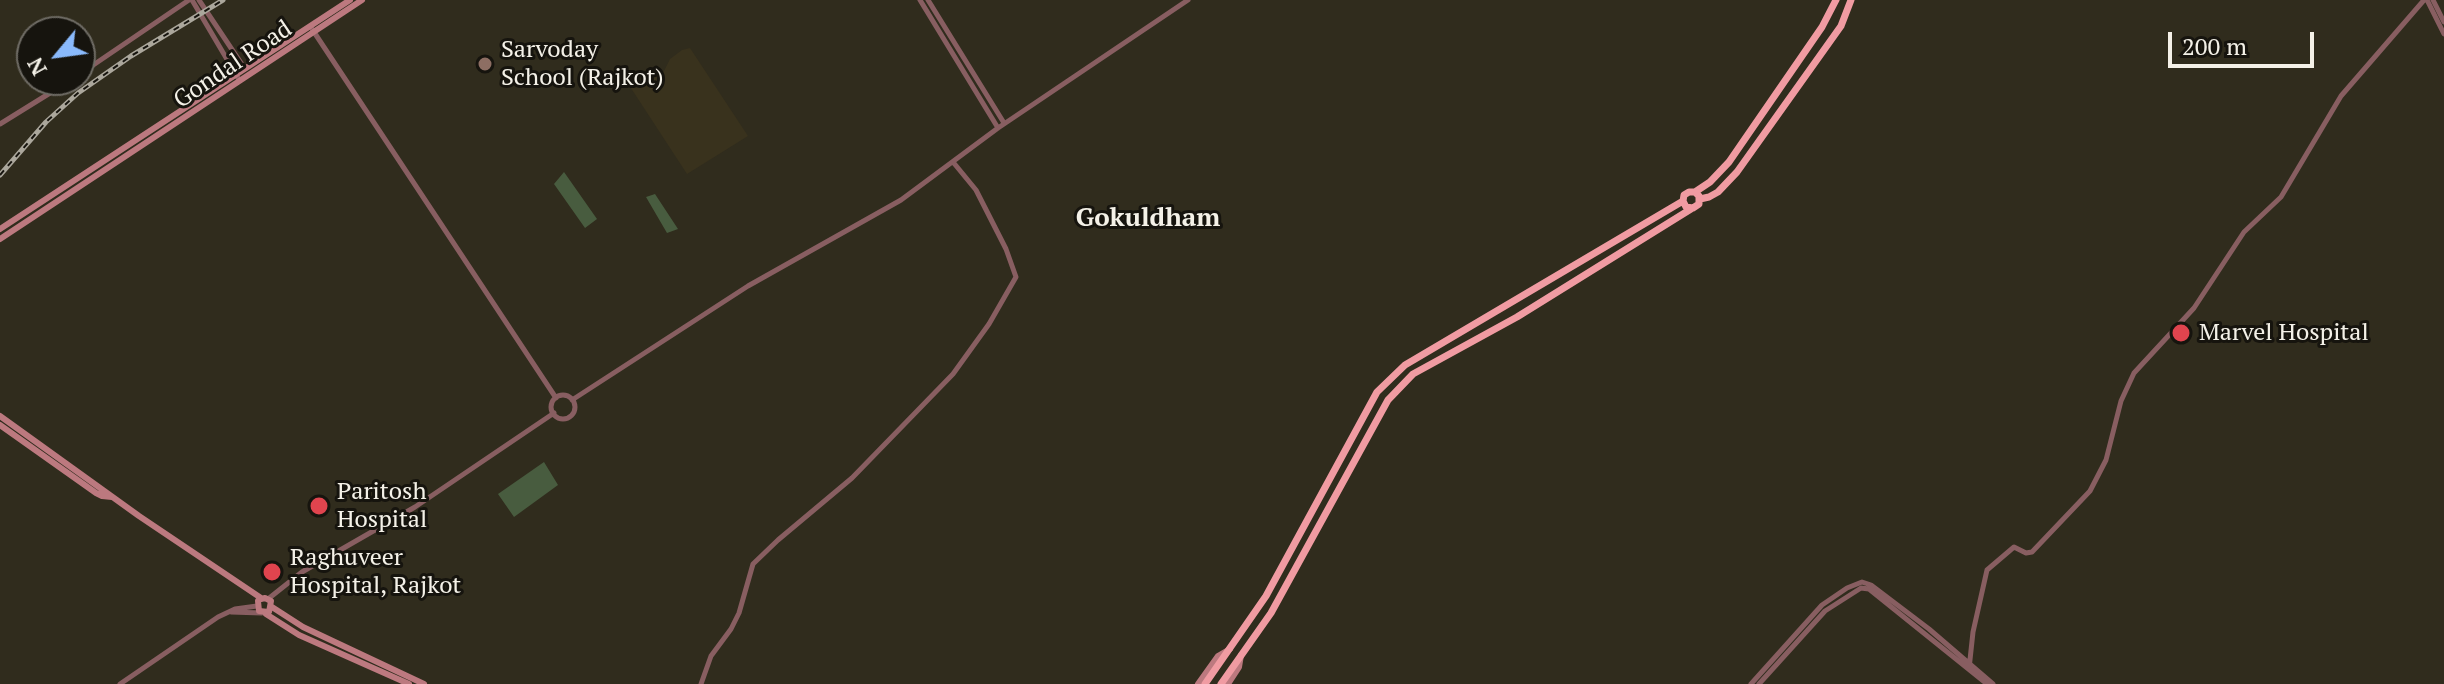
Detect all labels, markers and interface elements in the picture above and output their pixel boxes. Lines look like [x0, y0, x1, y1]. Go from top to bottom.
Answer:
street label: Gondal Road [169, 15, 297, 115]
north arrow [16, 16, 96, 96]
scale bar [2172, 16, 2318, 66]
text: 200 m [2182, 30, 2247, 62]
place label: Sarvoday School (Rajkot) [501, 36, 664, 92]
text: N [20, 53, 53, 81]
marker: Sarvoday School (Rajkot) [476, 55, 494, 73]
district label: Gokuldham [1076, 203, 1220, 235]
place label: Marvel Hospital [2199, 319, 2369, 347]
marker: Marvel Hospital [2170, 322, 2192, 344]
place label: Paritosh Hospital [337, 478, 427, 534]
marker: Paritosh Hospital [308, 495, 330, 517]
place label: Raghuveer Hospital, Rajkot [290, 544, 461, 600]
marker: Raghuveer Hospital, Rajkot [261, 561, 283, 583]

